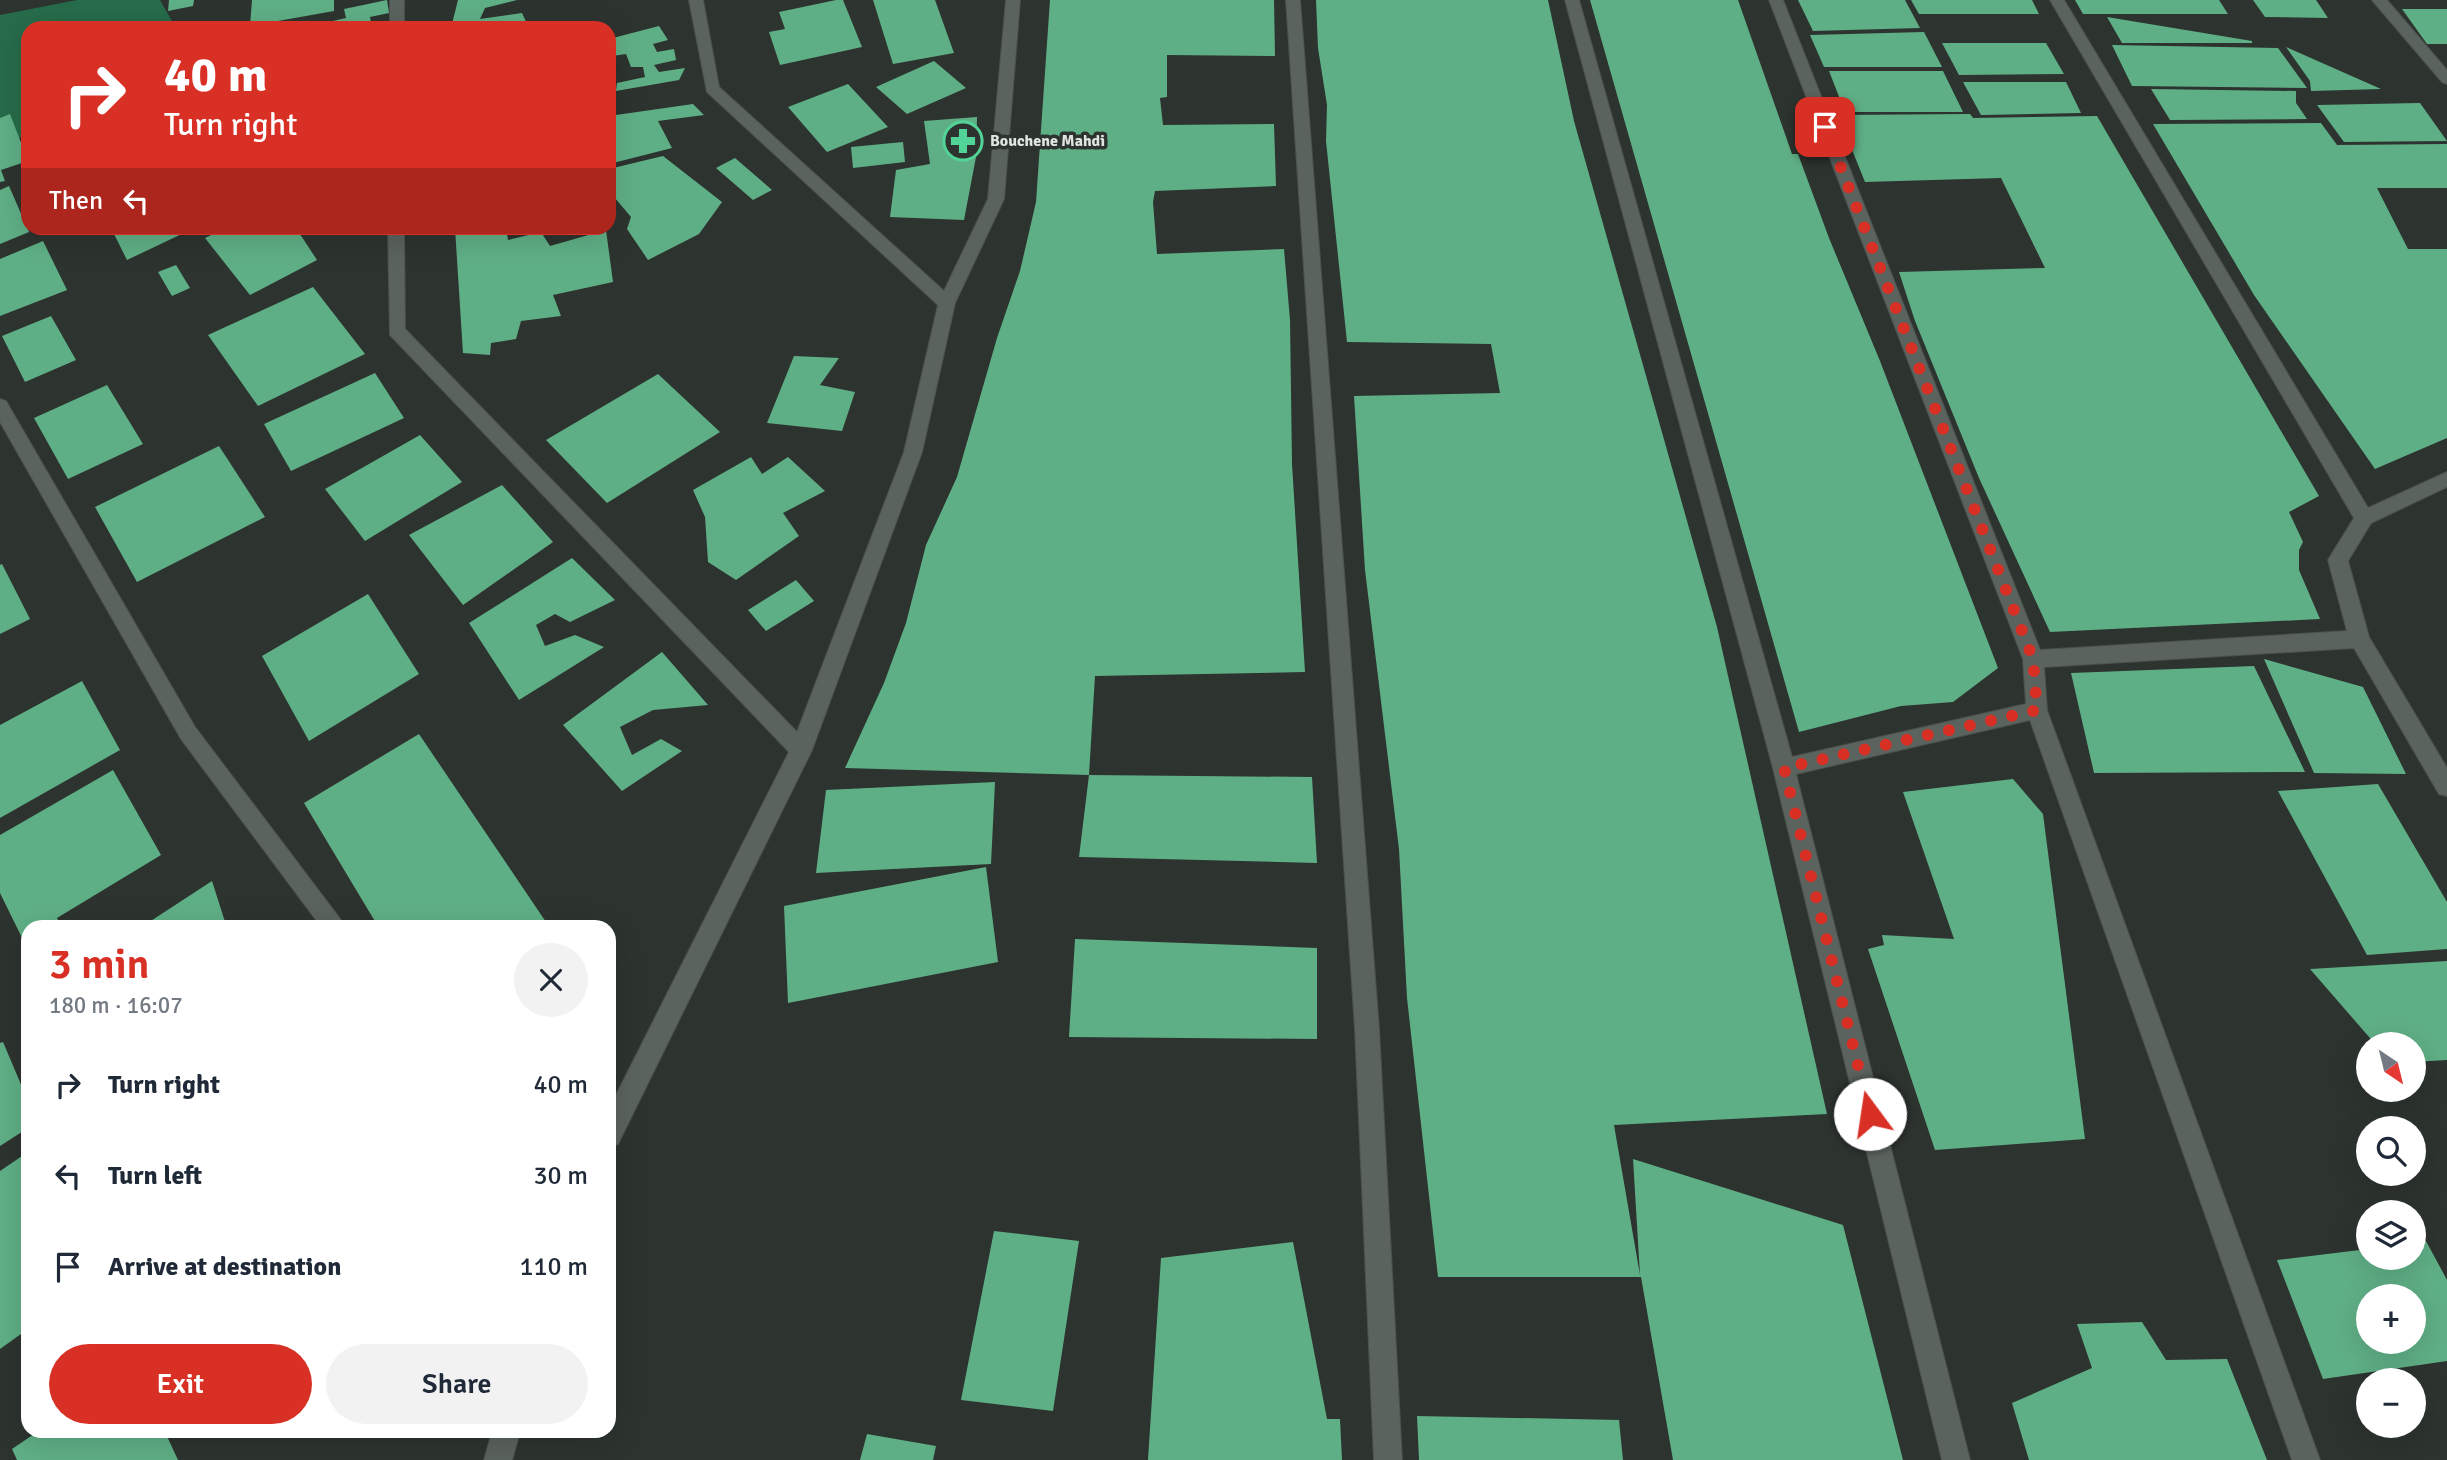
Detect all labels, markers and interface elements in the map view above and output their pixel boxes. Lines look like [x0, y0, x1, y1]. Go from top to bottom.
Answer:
text: 40 m [164, 45, 267, 105]
icon: right [49, 49, 140, 140]
pin [1795, 97, 1855, 157]
text: Turn right [164, 105, 297, 144]
icon: arrive [1806, 108, 1844, 146]
pharmacy icon: Bouchene Mahdi [942, 120, 984, 162]
place label: Bouchene Mahdi [990, 131, 1105, 151]
icon: left [117, 182, 155, 220]
text: Then [49, 185, 103, 217]
text: 3 min [49, 939, 150, 990]
button: close [514, 943, 588, 1017]
text: 180 m · 16:07 [49, 991, 183, 1020]
north arrow [2356, 1032, 2426, 1102]
map controls [2356, 1032, 2426, 1438]
icon: right [49, 1066, 87, 1104]
text: Turn right [108, 1069, 220, 1101]
text: 40 m [533, 1069, 588, 1101]
position arrow [1833, 1077, 1907, 1151]
button: search [2356, 1116, 2426, 1186]
icon: left [49, 1157, 87, 1195]
text: Turn left [108, 1160, 202, 1192]
text: 30 m [533, 1160, 588, 1192]
button: layers [2356, 1200, 2426, 1270]
icon: arrive [49, 1248, 87, 1286]
text: Arrive at destination [108, 1251, 341, 1283]
text: 110 m [519, 1251, 588, 1283]
button: + [2356, 1284, 2426, 1354]
button: Exit [49, 1344, 312, 1424]
button: Share [326, 1344, 588, 1424]
button: − [2356, 1368, 2426, 1438]

